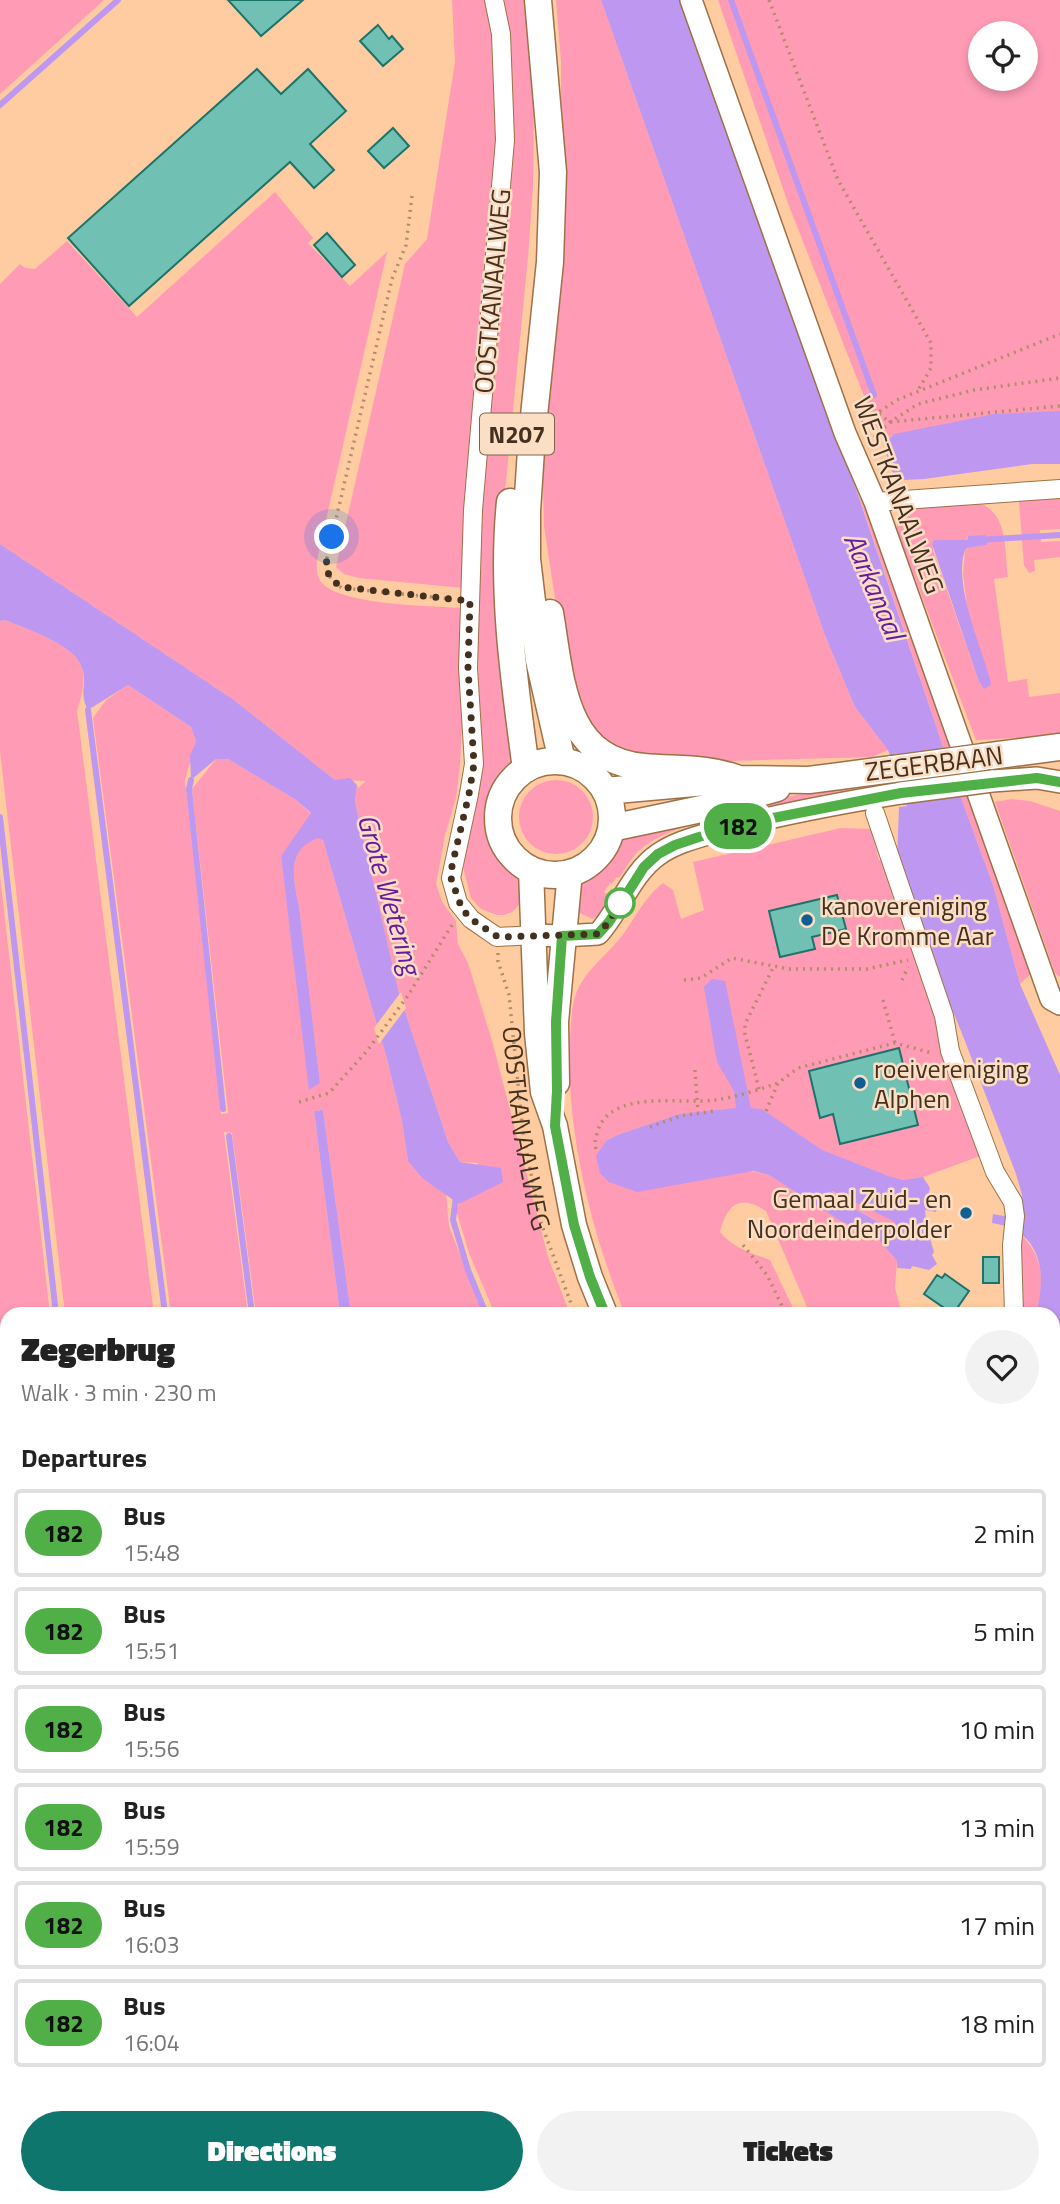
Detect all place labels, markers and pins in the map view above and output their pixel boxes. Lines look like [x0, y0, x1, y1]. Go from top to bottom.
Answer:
place label: kanovereniging De Kromme Aar [821, 886, 994, 955]
unlabelled marker [605, 888, 635, 918]
marker: kanovereniging De Kromme Aar [799, 912, 815, 928]
place label: roeivereniging Alphen [874, 1049, 1029, 1118]
marker: roeivereniging Alphen [852, 1075, 868, 1091]
place label: Gemaal Zuid- en Noordeinderpolder [747, 1179, 952, 1248]
marker: Gemaal Zuid- en Noordeinderpolder [958, 1205, 974, 1221]

